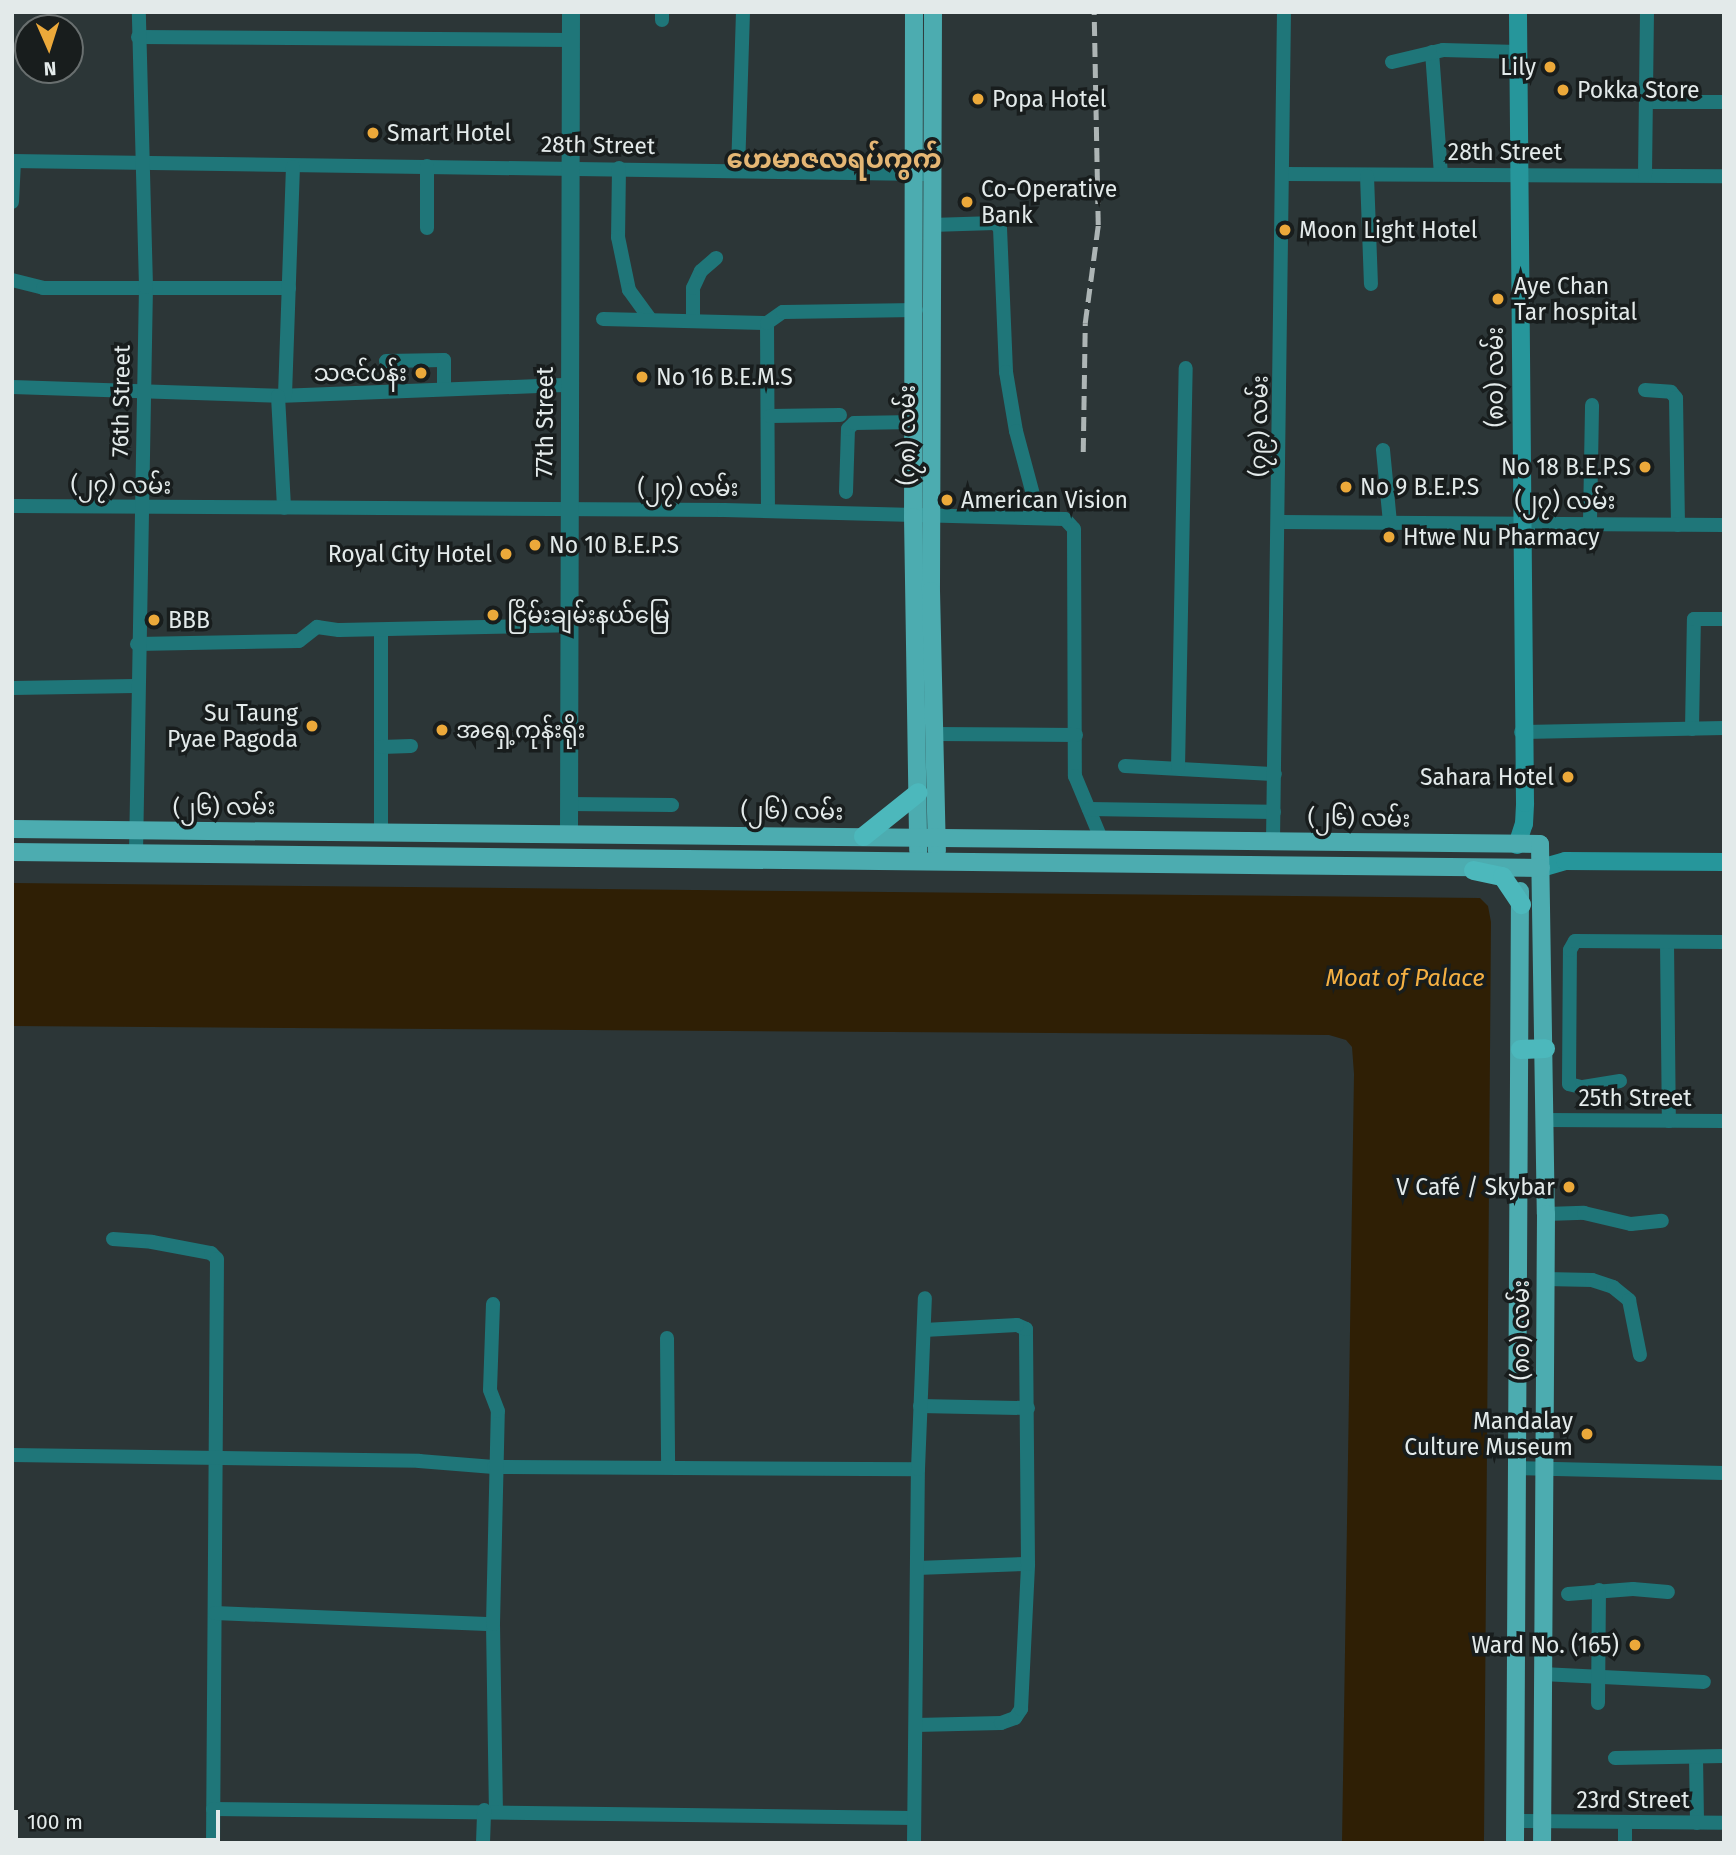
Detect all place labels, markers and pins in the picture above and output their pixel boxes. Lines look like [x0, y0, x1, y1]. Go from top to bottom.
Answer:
place label: Lily [1500, 53, 1536, 81]
marker: Lily [1542, 59, 1558, 75]
place label: Pokka Store [1577, 76, 1700, 104]
marker: Pokka Store [1555, 82, 1571, 98]
place label: Popa Hotel [992, 85, 1106, 113]
marker: Popa Hotel [970, 91, 986, 107]
place label: Smart Hotel [387, 119, 511, 147]
marker: Smart Hotel [365, 125, 381, 141]
place label: Co-Operative Bank [981, 175, 1117, 229]
marker: Co-Operative Bank [959, 194, 975, 210]
place label: Moon Light Hotel [1299, 216, 1477, 244]
marker: Moon Light Hotel [1277, 222, 1293, 238]
place label: Aye Chan Tar hospital [1514, 272, 1637, 326]
marker: Aye Chan Tar hospital [1488, 289, 1508, 309]
place label: သဇင်ပန်း [314, 359, 407, 387]
place label: No 16 B.E.M.S [656, 363, 793, 391]
marker: သဇင်ပန်း [413, 365, 429, 381]
marker: No 16 B.E.M.S [634, 369, 650, 385]
place label: No 18 B.E.P.S [1501, 453, 1631, 481]
marker: No 18 B.E.P.S [1637, 459, 1653, 475]
place label: No 9 B.E.P.S [1360, 473, 1479, 501]
marker: No 9 B.E.P.S [1338, 479, 1354, 495]
place label: American Vision [961, 486, 1128, 514]
marker: American Vision [939, 492, 955, 508]
place label: Htwe Nu Pharmacy [1403, 523, 1600, 551]
marker: Htwe Nu Pharmacy [1381, 529, 1397, 545]
place label: No 10 B.E.P.S [549, 531, 679, 559]
marker: No 10 B.E.P.S [527, 537, 543, 553]
place label: Royal City Hotel [328, 540, 492, 568]
marker: Royal City Hotel [498, 546, 514, 562]
place label: ငြိမ်းချမ်း‌နယ်မြေ [507, 601, 670, 629]
place label: BBB [168, 606, 210, 634]
marker: ငြိမ်းချမ်း‌နယ်မြေ [485, 607, 501, 623]
marker: BBB [146, 612, 162, 628]
place label: Su Taung Pyae Pagoda [167, 699, 298, 753]
place label: အရှေ့ကုန်းရိုး [456, 716, 586, 744]
marker: Su Taung Pyae Pagoda [304, 718, 320, 734]
marker: အရှေ့ကုန်းရိုး [434, 722, 450, 738]
place label: Sahara Hotel [1420, 763, 1554, 791]
marker: Sahara Hotel [1560, 769, 1576, 785]
place label: V Café / Skybar [1396, 1173, 1555, 1201]
marker: V Café / Skybar [1561, 1179, 1577, 1195]
place label: Mandalay Culture Museum [1404, 1407, 1573, 1461]
marker: Mandalay Culture Museum [1579, 1426, 1595, 1442]
place label: Ward No. (165) [1472, 1631, 1619, 1659]
marker: Ward No. (165) [1625, 1635, 1645, 1655]

